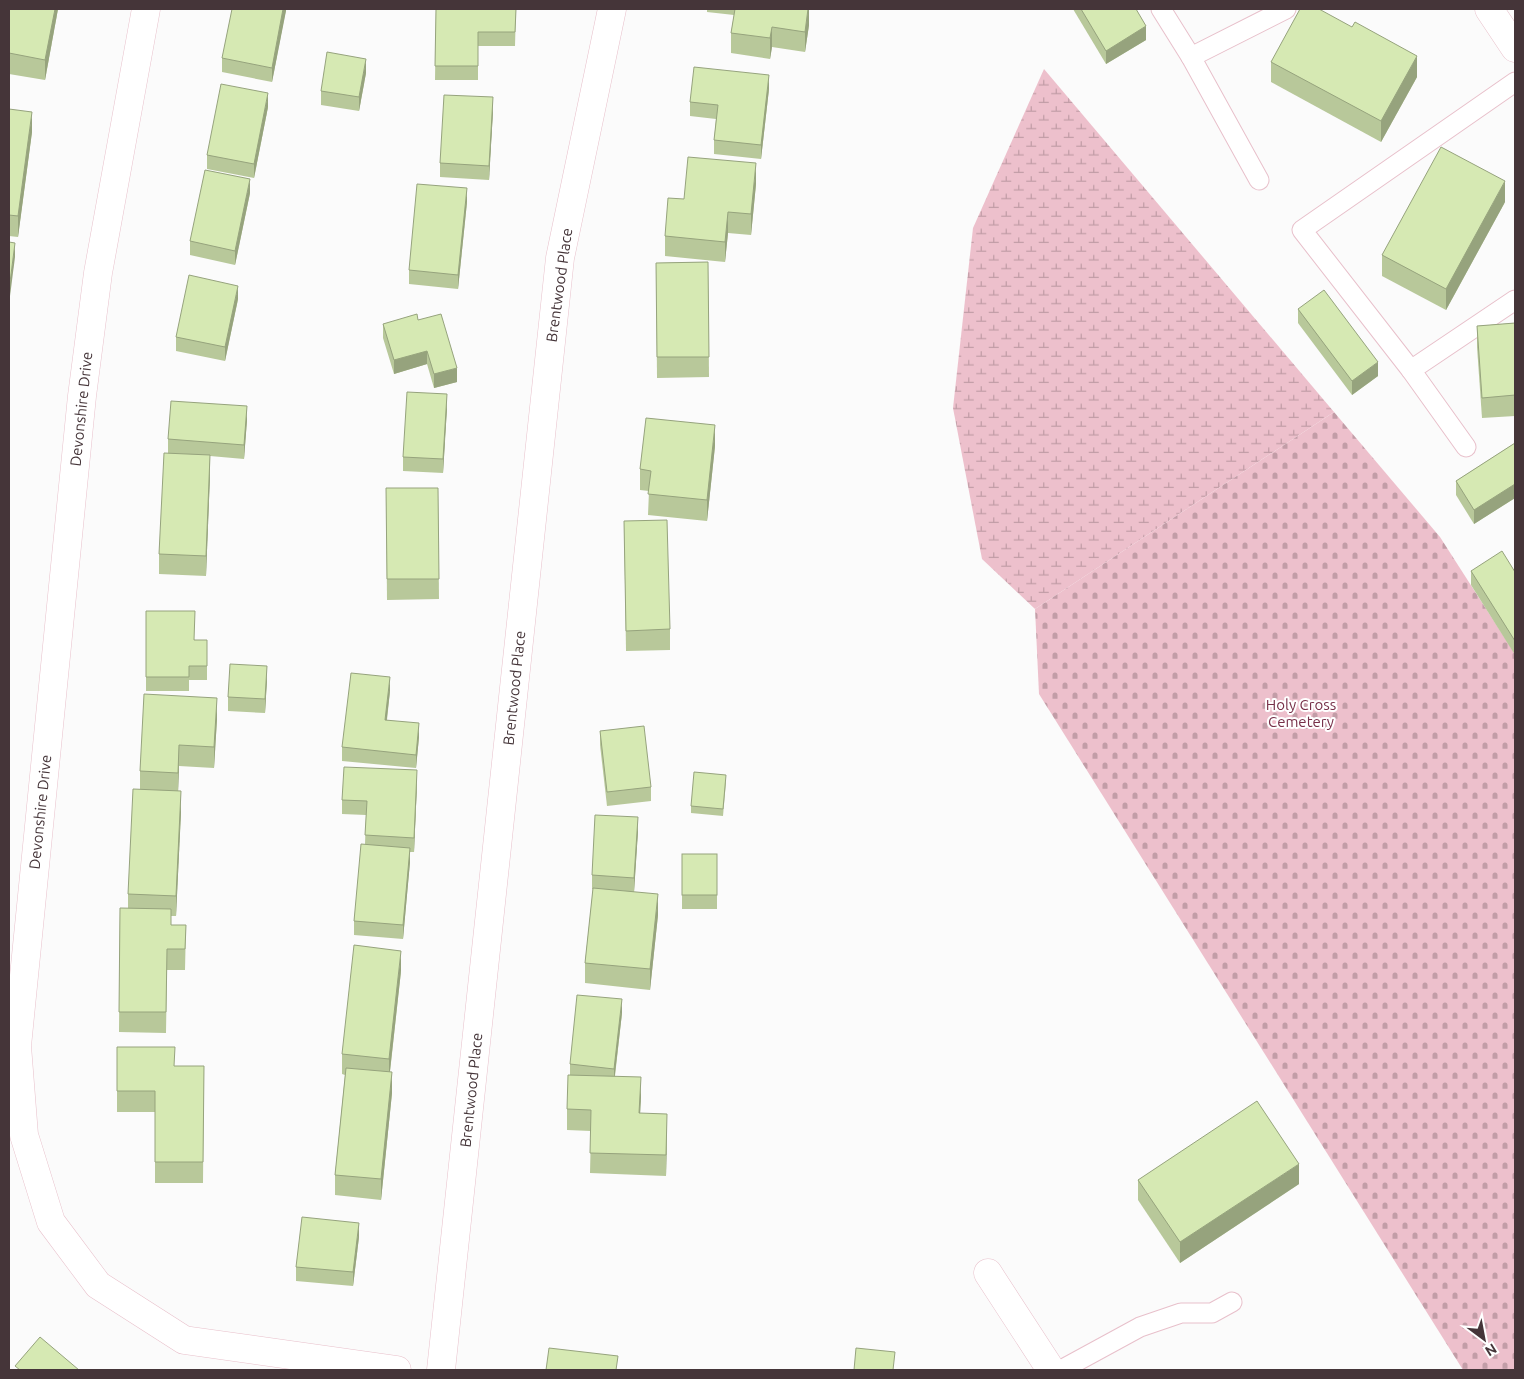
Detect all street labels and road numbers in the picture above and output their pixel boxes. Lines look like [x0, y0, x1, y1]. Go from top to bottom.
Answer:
street label: Brentwood Place [543, 227, 575, 343]
street label: Devonshire Drive [67, 351, 95, 467]
street label: Brentwood Place [500, 630, 528, 746]
street label: Devonshire Drive [26, 754, 54, 870]
street label: Brentwood Place [457, 1032, 485, 1148]

